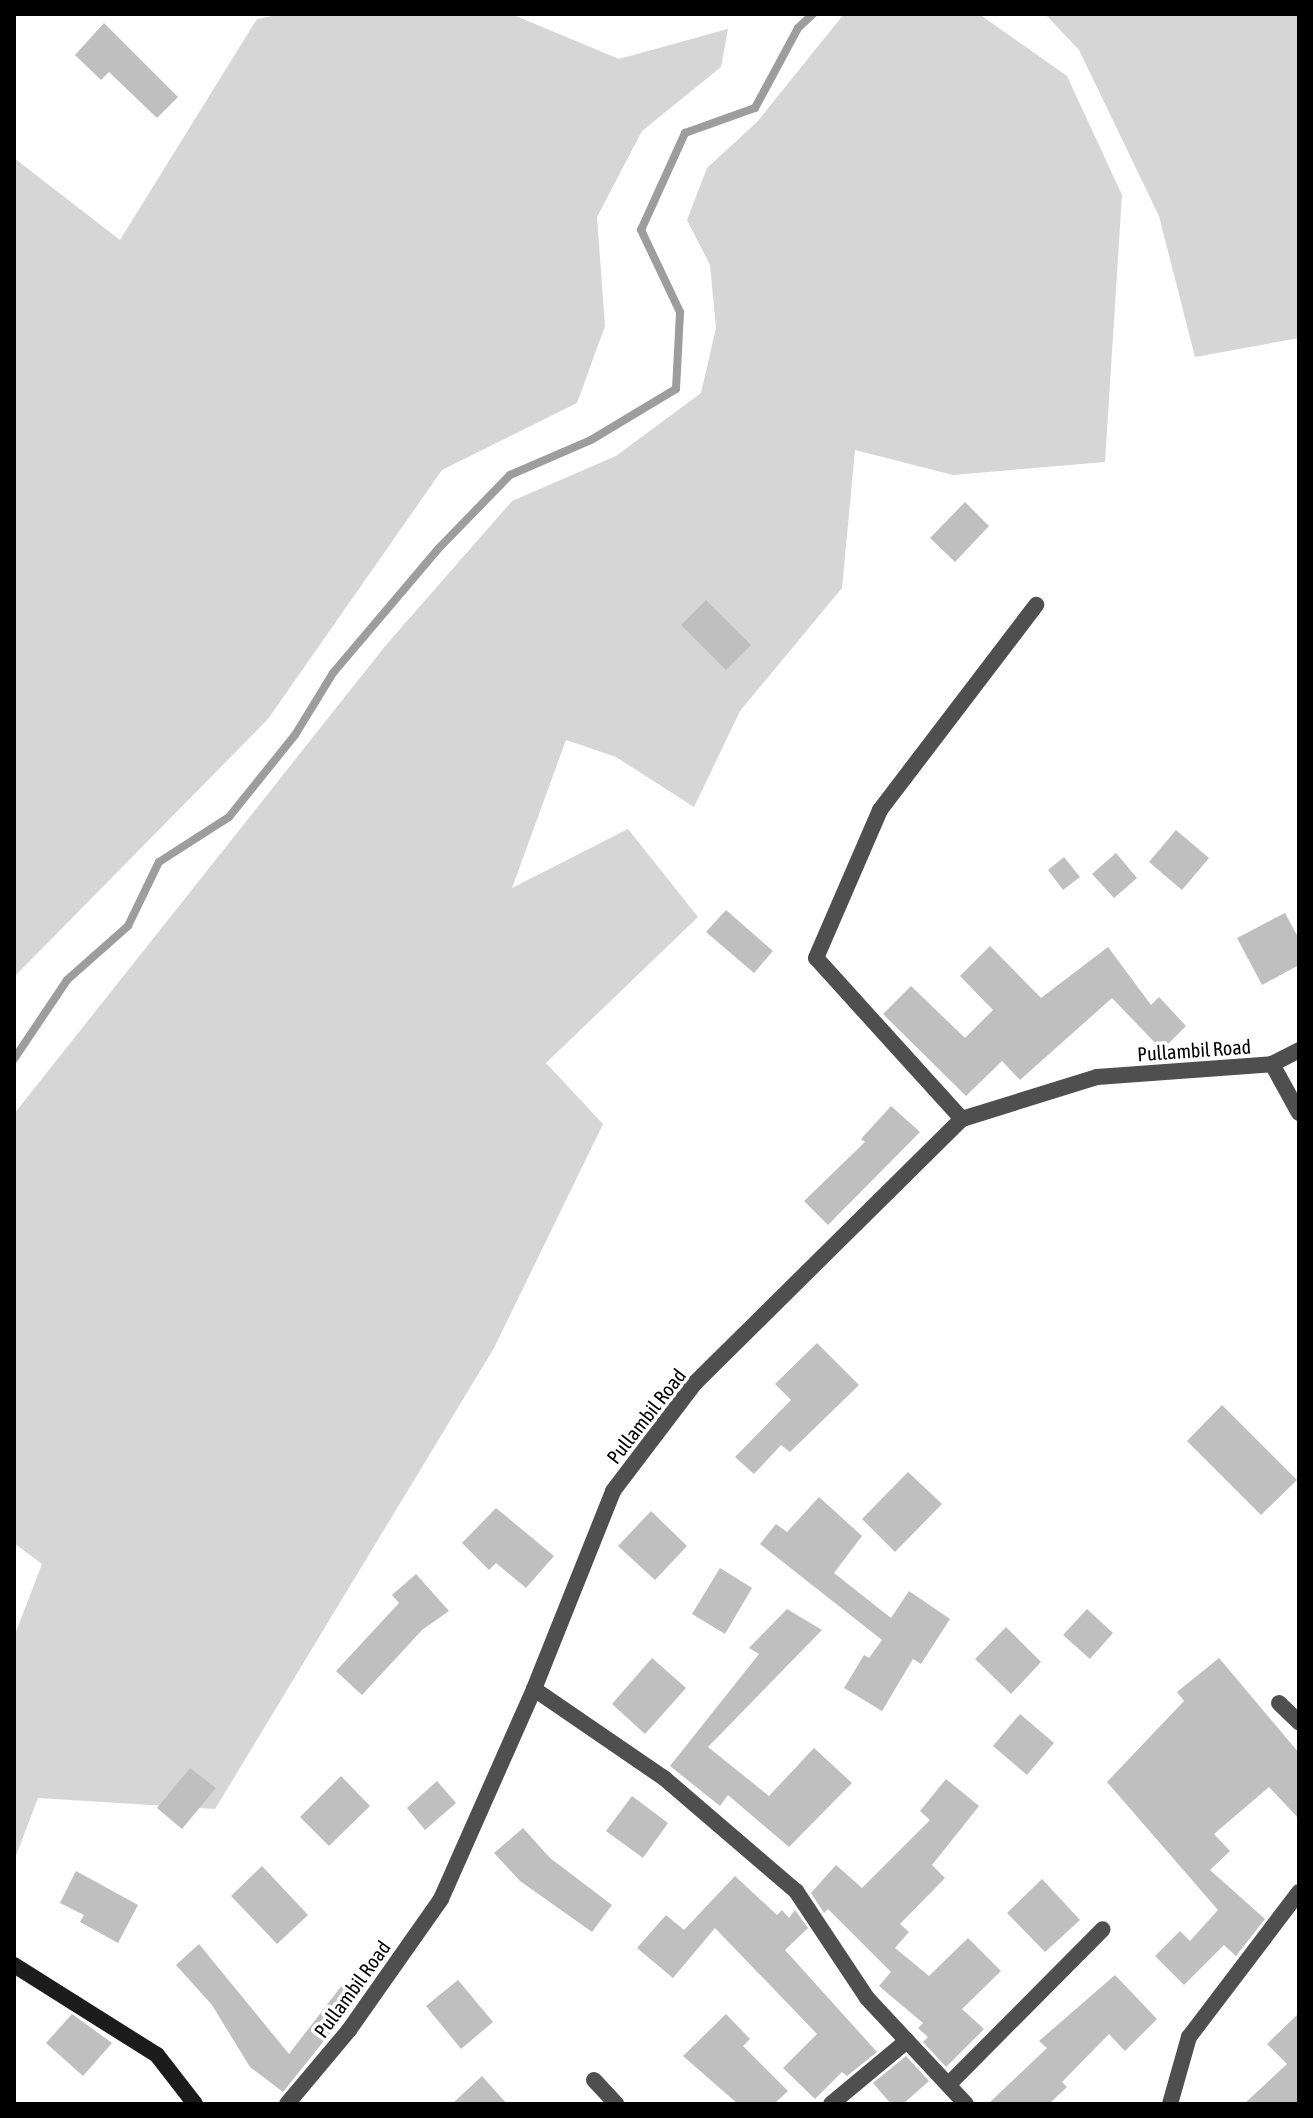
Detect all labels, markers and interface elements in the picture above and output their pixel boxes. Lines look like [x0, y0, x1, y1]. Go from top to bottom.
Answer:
street label: Pullambil Road [1136, 1034, 1252, 1066]
street label: Pullambil Road [601, 1364, 691, 1468]
street label: Pullambil Road [309, 1936, 395, 2042]

